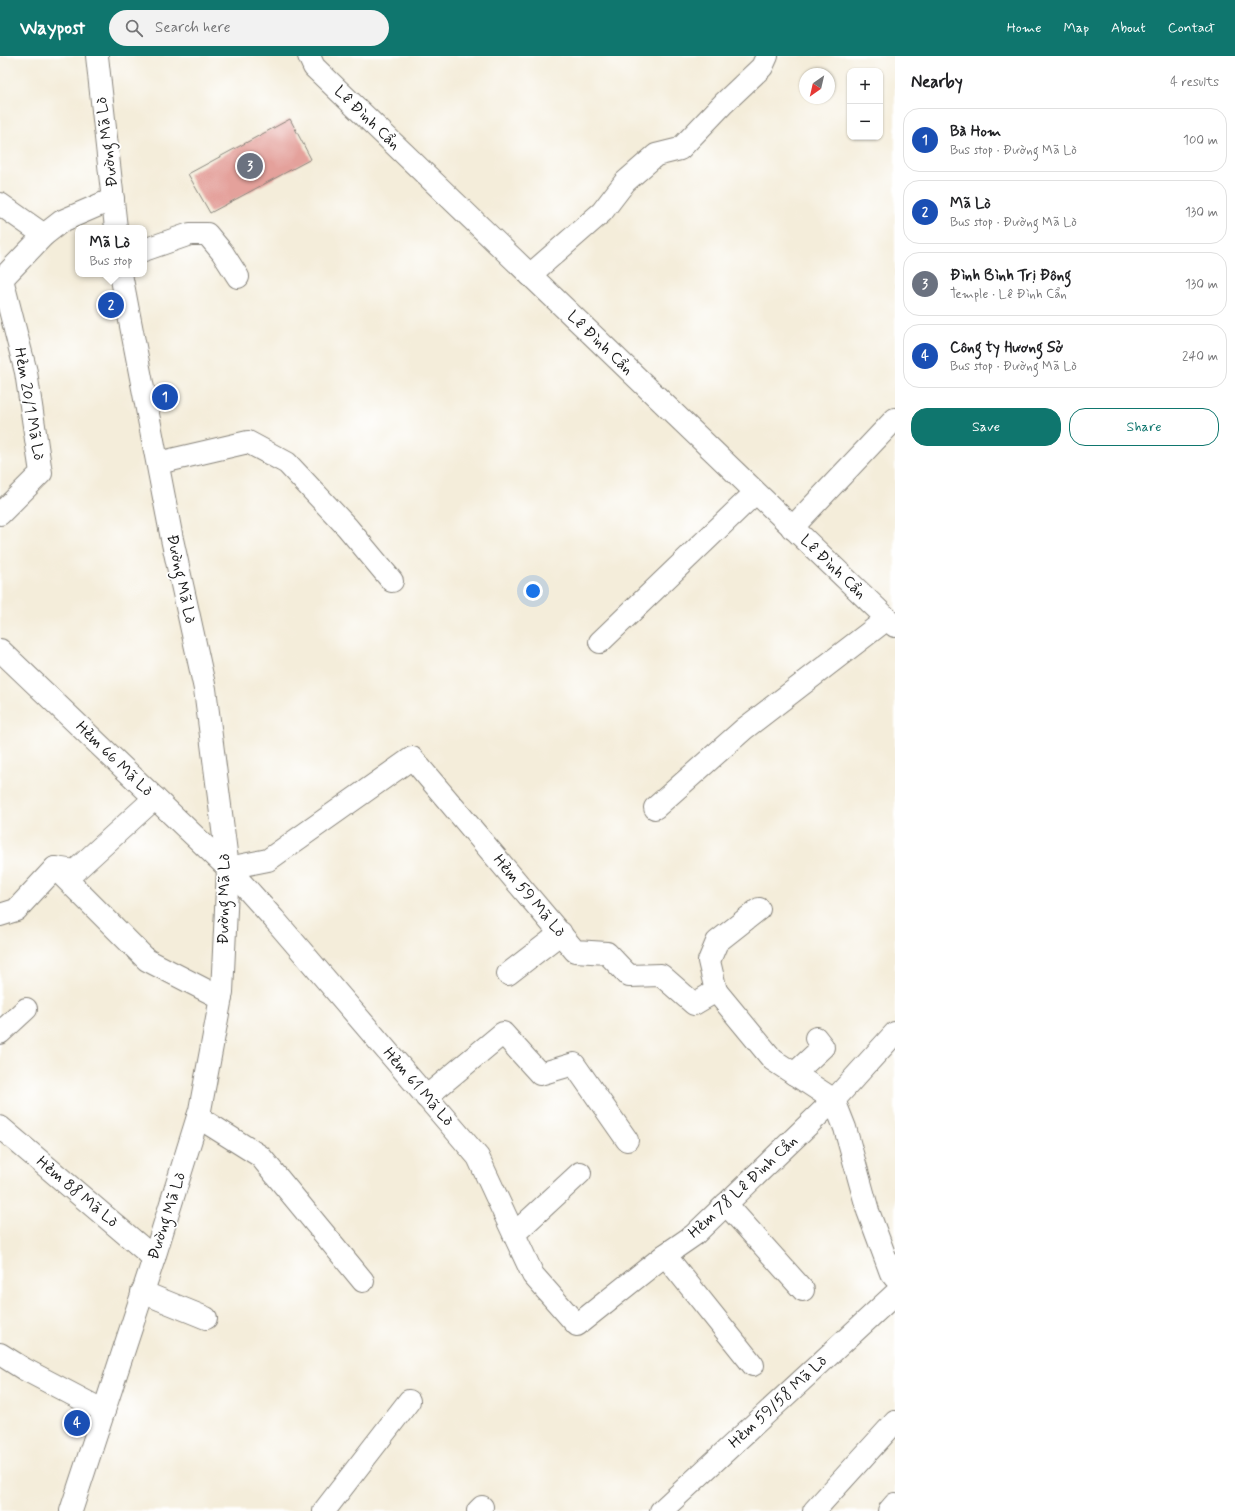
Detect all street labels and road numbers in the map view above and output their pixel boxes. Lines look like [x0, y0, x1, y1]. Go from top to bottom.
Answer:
street label: Lê Đình Cẩn [329, 81, 405, 155]
street label: Đường Mã Lò [91, 95, 124, 188]
street label: Lê Đình Cẩn [562, 306, 638, 380]
street label: Hẻm 20/1 Mã Lò [9, 346, 49, 462]
street label: Lê Đình Cẩn [795, 530, 871, 604]
street label: Đường Mã Lò [160, 532, 201, 626]
street label: Hẻm 66 Mã Lò [71, 717, 157, 801]
street label: Hẻm 59 Mã Lò [488, 850, 570, 942]
street label: Đường Mã Lò [213, 853, 236, 945]
street label: Hẻm 61 Mã Lò [378, 1043, 458, 1131]
street label: Hẻm 78 Lê Đình Cẩn [684, 1131, 802, 1243]
street label: Hẻm 88 Mã Lò [32, 1152, 122, 1233]
street label: Đường Mã Lò [143, 1169, 192, 1263]
street label: Hẻm 59/58 Mã Lò [724, 1351, 832, 1453]

